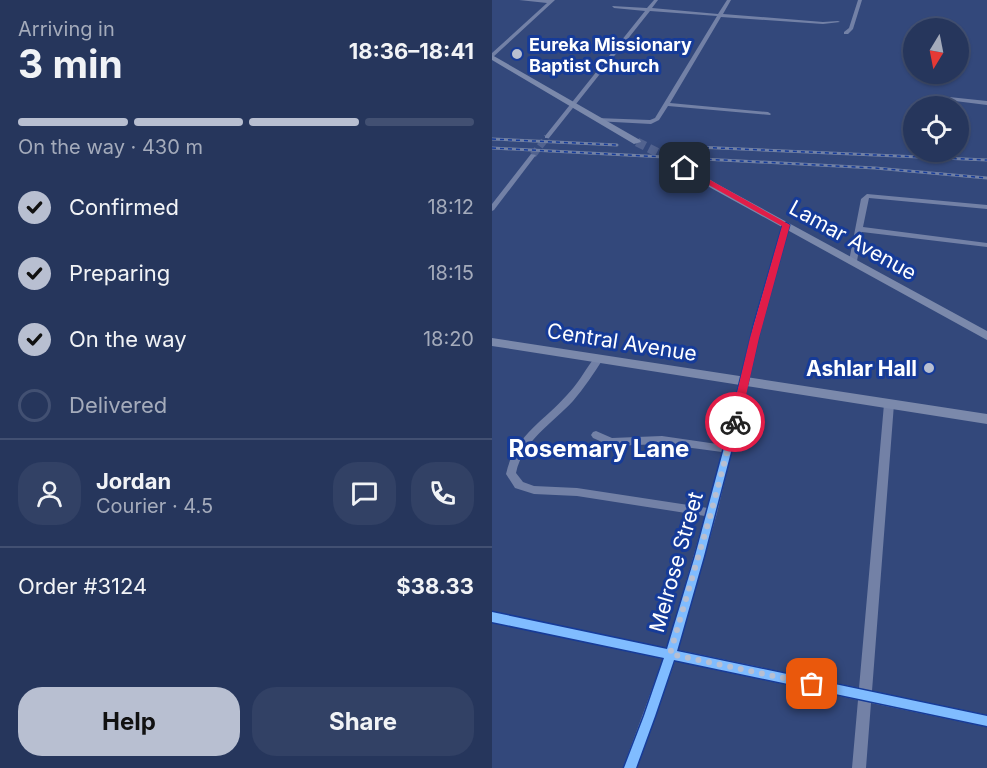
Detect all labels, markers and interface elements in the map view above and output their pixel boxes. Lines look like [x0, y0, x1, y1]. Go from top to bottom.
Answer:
text: Arriving in [18, 17, 115, 41]
north arrow [903, 18, 969, 84]
map controls [903, 18, 969, 162]
place label: Eureka Missionary Baptist Church [529, 34, 692, 76]
text: 18:36–18:41 [349, 38, 474, 64]
text: 3 min [18, 40, 123, 87]
marker: Eureka Missionary Baptist Church [510, 47, 524, 61]
button: locate [903, 96, 969, 162]
text: On the way · 430 m [18, 135, 203, 159]
pin [659, 142, 710, 193]
icon: home [668, 151, 701, 184]
icon: check [18, 191, 51, 224]
text: Confirmed [69, 194, 179, 220]
text: 18:12 [427, 195, 474, 219]
street label: Lamar Avenue [785, 195, 921, 285]
icon: check [18, 257, 51, 290]
text: Preparing [69, 260, 170, 286]
text: 18:15 [427, 261, 474, 285]
street label: Central Avenue [545, 318, 699, 366]
icon: check [18, 323, 51, 356]
text: On the way [69, 326, 187, 352]
text: 18:20 [423, 327, 474, 351]
place label: Ashlar Hall [806, 356, 917, 381]
marker: Ashlar Hall [922, 361, 936, 375]
text: Delivered [69, 392, 167, 418]
courier [705, 392, 765, 452]
icon: bike [719, 406, 752, 439]
district label: Rosemary Lane [509, 434, 689, 463]
button: person [18, 462, 81, 525]
button: chat [333, 462, 396, 525]
button: phone [411, 462, 474, 525]
text: Jordan [96, 468, 171, 494]
street label: Melrose Street [644, 489, 708, 635]
text: Courier · 4.5 [96, 494, 213, 518]
text: Order #3124 [18, 573, 147, 599]
text: $38.33 [396, 573, 474, 599]
pin [786, 658, 837, 709]
icon: bag [795, 667, 828, 700]
button: Help [18, 687, 240, 756]
button: Share [252, 687, 474, 756]

